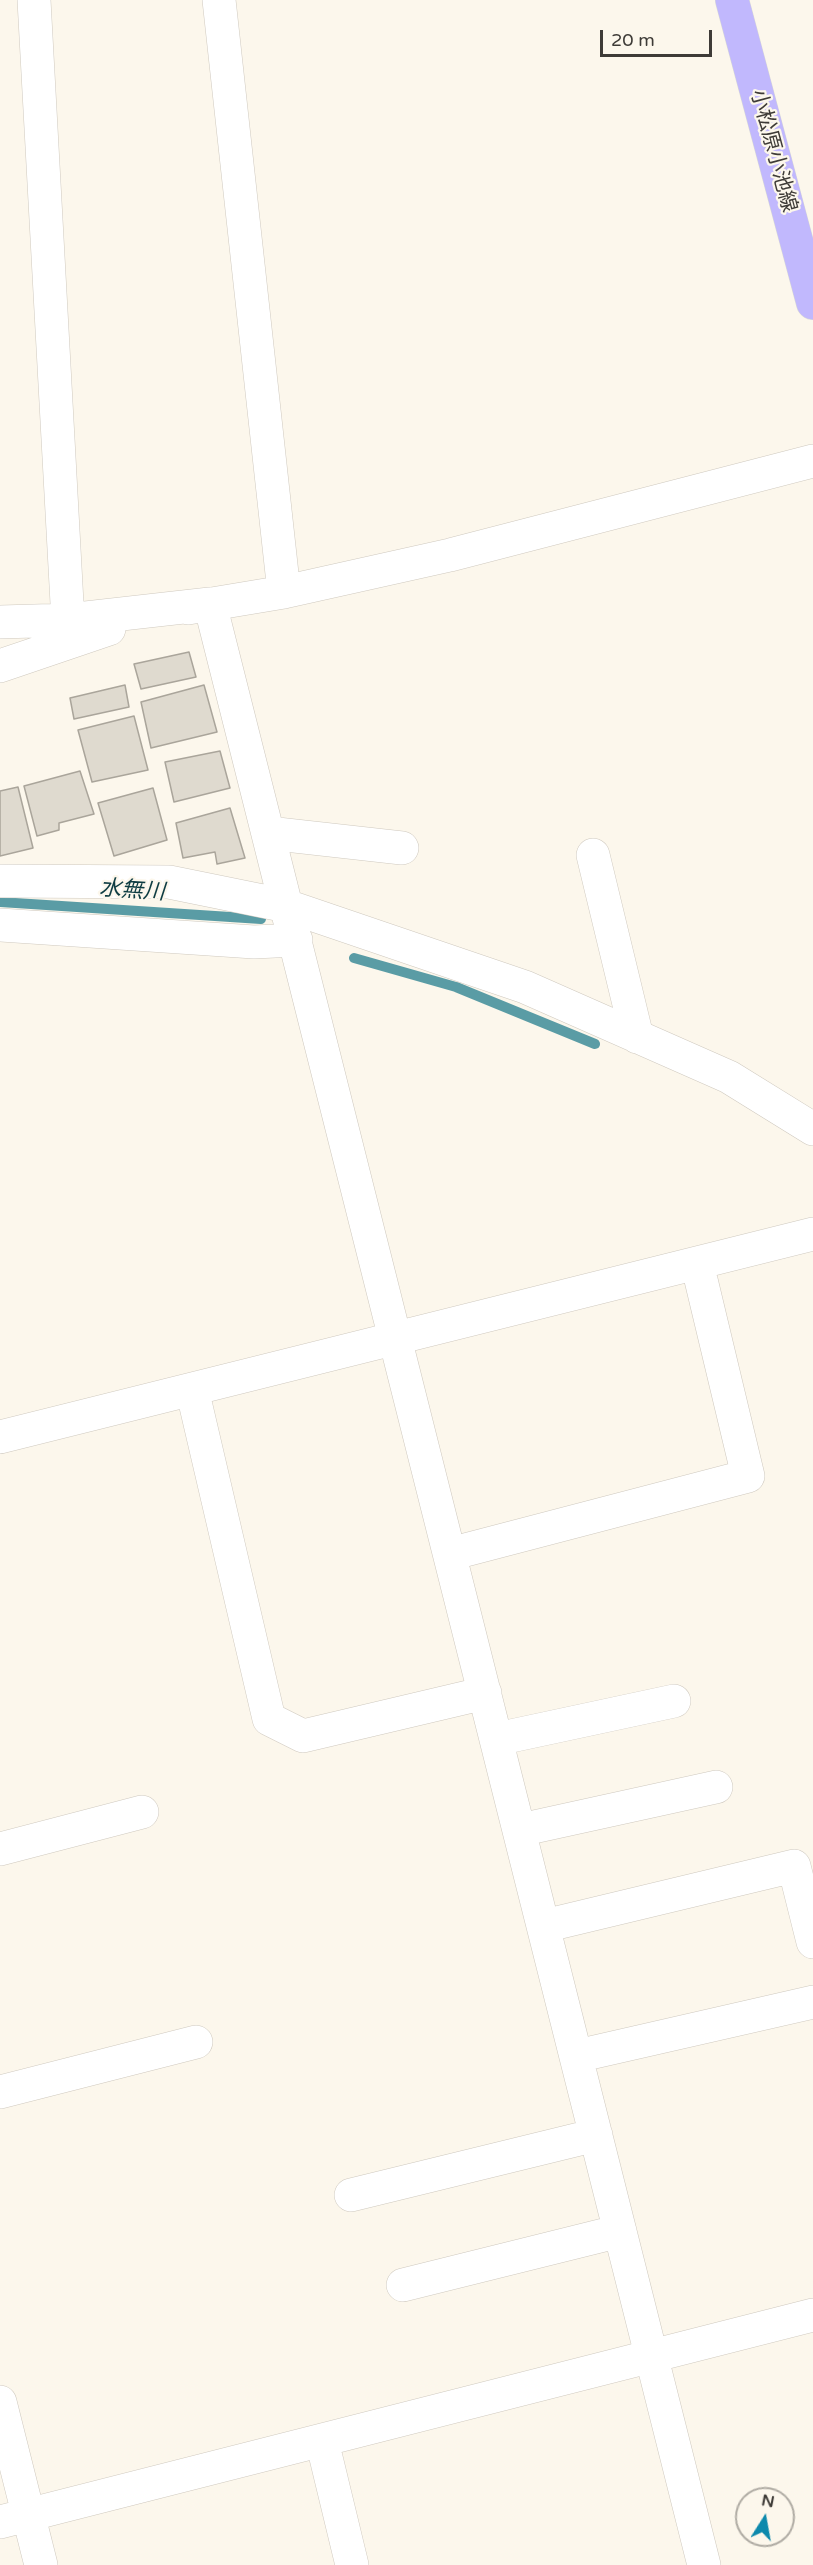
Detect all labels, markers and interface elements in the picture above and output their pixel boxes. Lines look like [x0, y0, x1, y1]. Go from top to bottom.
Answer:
scale bar [603, 18, 716, 56]
text: 20 m [611, 29, 655, 51]
street label: 小松原小池線 [745, 87, 801, 215]
water label: 水無川 [98, 876, 166, 906]
north arrow [735, 2487, 795, 2547]
text: N [760, 2490, 776, 2512]

